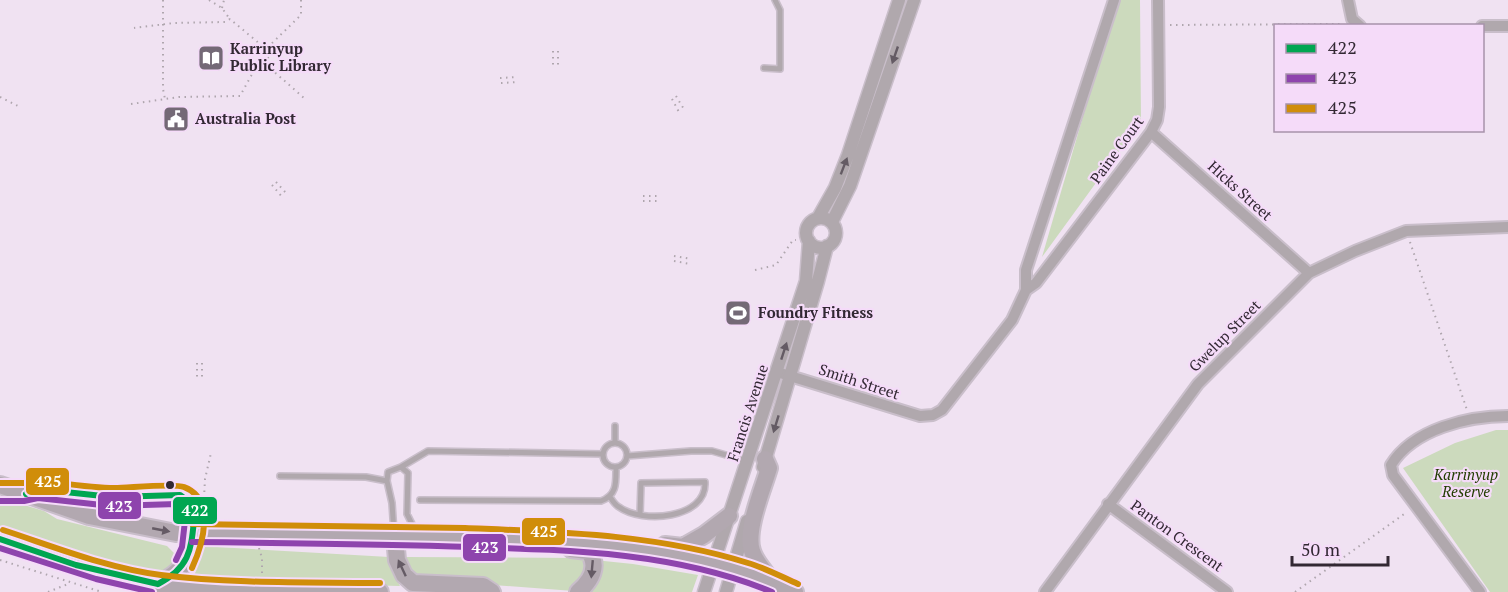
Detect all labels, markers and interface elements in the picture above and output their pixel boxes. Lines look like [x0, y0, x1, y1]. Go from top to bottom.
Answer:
legend [1274, 24, 1484, 132]
text: 422 [1328, 35, 1357, 59]
place label: Karrinyup Public Library [230, 38, 332, 75]
library icon: Karrinyup Public Library [196, 43, 226, 73]
one-way arrow [890, 47, 900, 65]
text: 423 [1328, 65, 1357, 89]
text: 425 [1328, 95, 1357, 119]
public building icon: Australia Post [161, 104, 191, 134]
place label: Australia Post [195, 108, 296, 128]
street label: Paine Court [1085, 111, 1148, 187]
street label: Hicks Street [1204, 156, 1278, 225]
one-way arrow [840, 157, 849, 175]
street label: Gwelup Street [1184, 295, 1265, 376]
sports icon: Foundry Fitness [723, 298, 753, 328]
place label: Foundry Fitness [758, 302, 873, 322]
one-way arrow [780, 342, 789, 360]
street label: Smith Street [816, 359, 903, 404]
street label: Francis Avenue [722, 362, 772, 464]
one-way arrow [771, 415, 780, 433]
park label: Karrinyup Reserve [1433, 464, 1498, 501]
line badge: 425 [25, 467, 70, 496]
text: 425 [34, 470, 62, 492]
unlabelled marker [164, 479, 176, 491]
line badge: 423 [97, 491, 142, 520]
text: 423 [105, 495, 133, 517]
street label: Panton Crescent [1127, 495, 1228, 576]
line badge: 422 [172, 496, 218, 525]
text: 422 [181, 499, 209, 521]
line badge: 425 [521, 517, 566, 546]
text: 425 [530, 520, 558, 542]
one-way arrow [152, 526, 171, 535]
scale bar [1292, 529, 1388, 567]
line badge: 423 [462, 533, 507, 562]
text: 423 [471, 536, 499, 558]
text: 50 m [1301, 537, 1341, 561]
one-way arrow [397, 559, 406, 576]
one-way arrow [587, 560, 597, 579]

